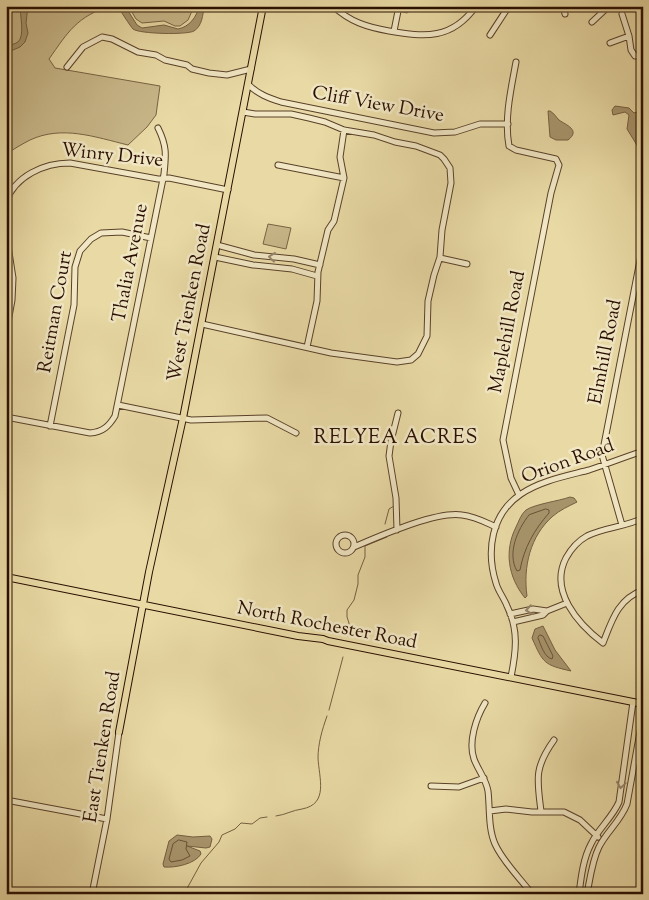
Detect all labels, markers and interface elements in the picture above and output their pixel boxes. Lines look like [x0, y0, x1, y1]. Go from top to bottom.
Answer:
street label: Cliff View Drive [310, 80, 446, 130]
street label: Winry Drive [59, 137, 165, 175]
street label: Thalia Avenue [106, 201, 156, 325]
street label: West Tienken Road [161, 221, 219, 384]
street label: Reitman Court [32, 248, 80, 375]
one-way arrow [267, 252, 275, 263]
street label: Maplehill Road [483, 268, 533, 396]
street label: Elmhill Road [583, 297, 629, 407]
district label: RELYEA ACRES [314, 424, 478, 453]
street label: Orion Road [518, 433, 618, 491]
street label: North Rochester Road [235, 595, 419, 657]
one-way arrow [524, 605, 533, 615]
street label: East Tienken Road [78, 669, 128, 825]
one-way arrow [617, 780, 627, 789]

